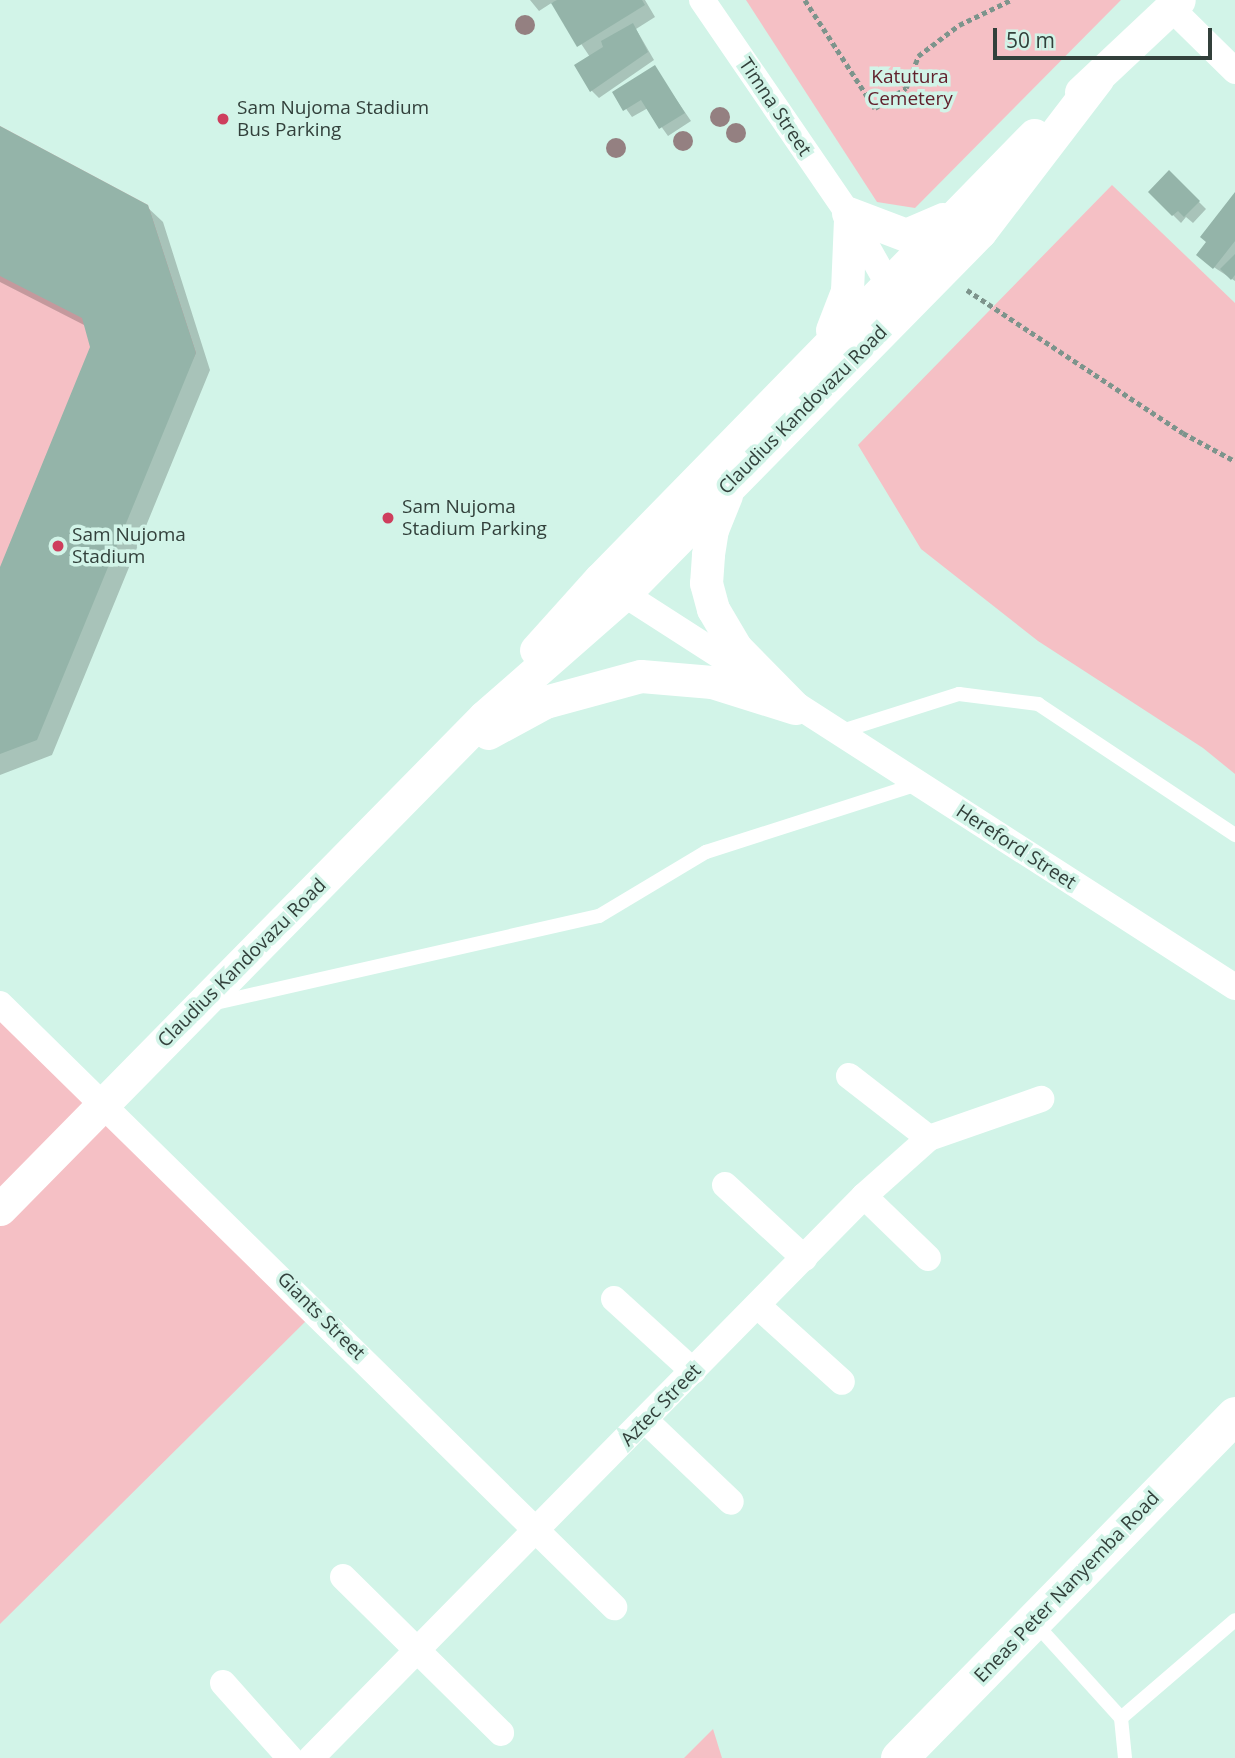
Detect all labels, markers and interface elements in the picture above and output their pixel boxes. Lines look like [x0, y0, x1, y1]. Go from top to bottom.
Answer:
scale bar [997, 14, 1216, 58]
text: 50 m [1006, 26, 1055, 54]
street label: Timna Street [734, 54, 816, 160]
park label: Katutura Cemetery [867, 66, 953, 110]
place label: Sam Nujoma Stadium Bus Parking [237, 97, 429, 141]
marker: Sam Nujoma Stadium Bus Parking [215, 111, 231, 127]
street label: Claudius Kandovazu Road [714, 321, 892, 499]
place label: Sam Nujoma Stadium Parking [402, 496, 547, 540]
marker: Sam Nujoma Stadium Parking [380, 510, 396, 526]
place label: Sam Nujoma Stadium [72, 524, 186, 568]
marker: Sam Nujoma Stadium [50, 538, 66, 554]
street label: Hereford Street [952, 800, 1080, 894]
street label: Claudius Kandovazu Road [153, 874, 331, 1052]
street label: Giants Street [272, 1267, 370, 1365]
street label: Aztec Street [616, 1359, 706, 1451]
street label: Eneas Peter Nanyemba Road [970, 1487, 1164, 1687]

